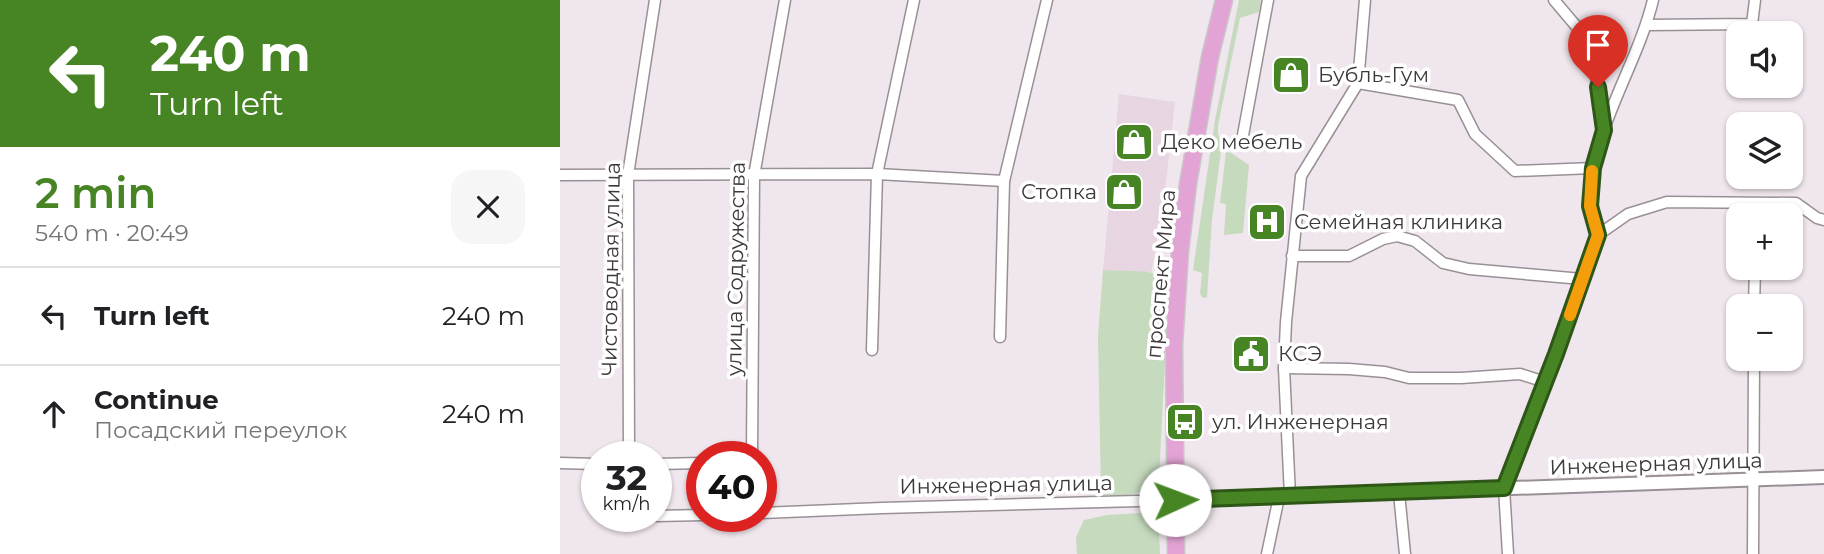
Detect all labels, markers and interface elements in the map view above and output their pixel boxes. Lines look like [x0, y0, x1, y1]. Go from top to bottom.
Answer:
pin [1568, 15, 1628, 87]
map controls [1726, 21, 1803, 371]
button: sound [1726, 21, 1803, 98]
text: 240 m [150, 24, 311, 83]
icon: arrive [1579, 26, 1617, 64]
icon: left [35, 28, 126, 119]
shop icon: Бубль-Гум [1270, 54, 1312, 96]
place label: Бубль-Гум [1318, 62, 1429, 87]
text: Turn left [150, 84, 284, 123]
button: layers [1726, 112, 1803, 189]
shop icon: Деко мебель [1113, 121, 1155, 163]
place label: Деко мебель [1161, 129, 1302, 154]
street label: Чистоводная улица [596, 162, 625, 376]
street label: улица Содружества [721, 162, 750, 377]
text: 2 min [35, 167, 156, 219]
button: close [451, 170, 525, 244]
shop icon: Стопка [1103, 171, 1145, 213]
place label: Стопка [1021, 179, 1097, 204]
street label: проспект Мира [1141, 188, 1180, 359]
hospital icon: Семейная клиника [1246, 201, 1288, 243]
button: + [1726, 203, 1803, 280]
place label: Семейная клиника [1294, 209, 1503, 234]
text: 540 m · 20:49 [35, 219, 189, 247]
button: − [1726, 294, 1803, 371]
icon: left [35, 297, 73, 335]
text: Turn left [94, 300, 210, 332]
text: 240 m [442, 300, 525, 332]
public building icon: КСЭ [1230, 333, 1272, 375]
place label: КСЭ [1278, 341, 1322, 366]
text: Continue [94, 384, 219, 416]
icon: ahead [35, 395, 73, 433]
text: 240 m [442, 398, 525, 430]
bus stop icon: ул. Инженерная [1164, 401, 1206, 443]
place label: ул. Инженерная [1211, 409, 1389, 434]
text: Посадский переулок [94, 416, 347, 444]
speed limit sign: 40 [686, 441, 777, 532]
street label: Инженерная улица [1549, 447, 1763, 480]
text: 32 [606, 456, 647, 499]
position arrow [1138, 463, 1212, 537]
street label: Инженерная улица [899, 470, 1113, 499]
text: km/h [602, 493, 651, 515]

